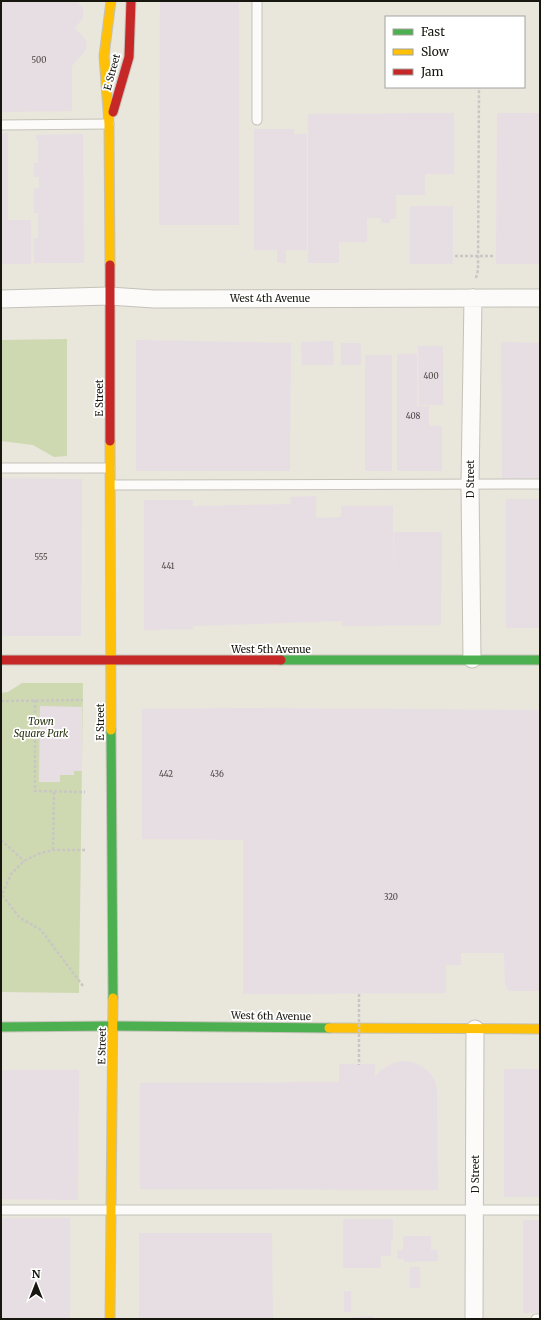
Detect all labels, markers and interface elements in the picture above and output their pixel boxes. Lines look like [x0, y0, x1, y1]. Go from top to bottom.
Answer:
legend [385, 16, 525, 88]
text: Fast [421, 24, 445, 39]
text: Slow [421, 44, 450, 59]
street label: E Street [101, 52, 123, 92]
house number: 500 [32, 55, 46, 65]
text: Jam [420, 64, 444, 79]
street label: West 4th Avenue [229, 292, 310, 305]
house number: 400 [423, 371, 439, 381]
street label: E Street [93, 379, 106, 417]
house number: 408 [406, 411, 421, 421]
street label: D Street [464, 460, 477, 498]
house number: 555 [34, 552, 48, 562]
house number: 441 [162, 561, 175, 571]
street label: West 5th Avenue [230, 643, 311, 656]
street label: E Street [94, 703, 107, 741]
park label: Town Square Park [14, 715, 69, 740]
house number: 442 [159, 769, 173, 779]
house number: 436 [210, 769, 224, 779]
house number: 320 [384, 892, 398, 902]
street label: West 6th Avenue [230, 1009, 311, 1023]
street label: E Street [95, 1027, 109, 1065]
street label: D Street [469, 1155, 482, 1193]
north arrow [16, 1264, 56, 1304]
text: N [32, 1267, 41, 1281]

